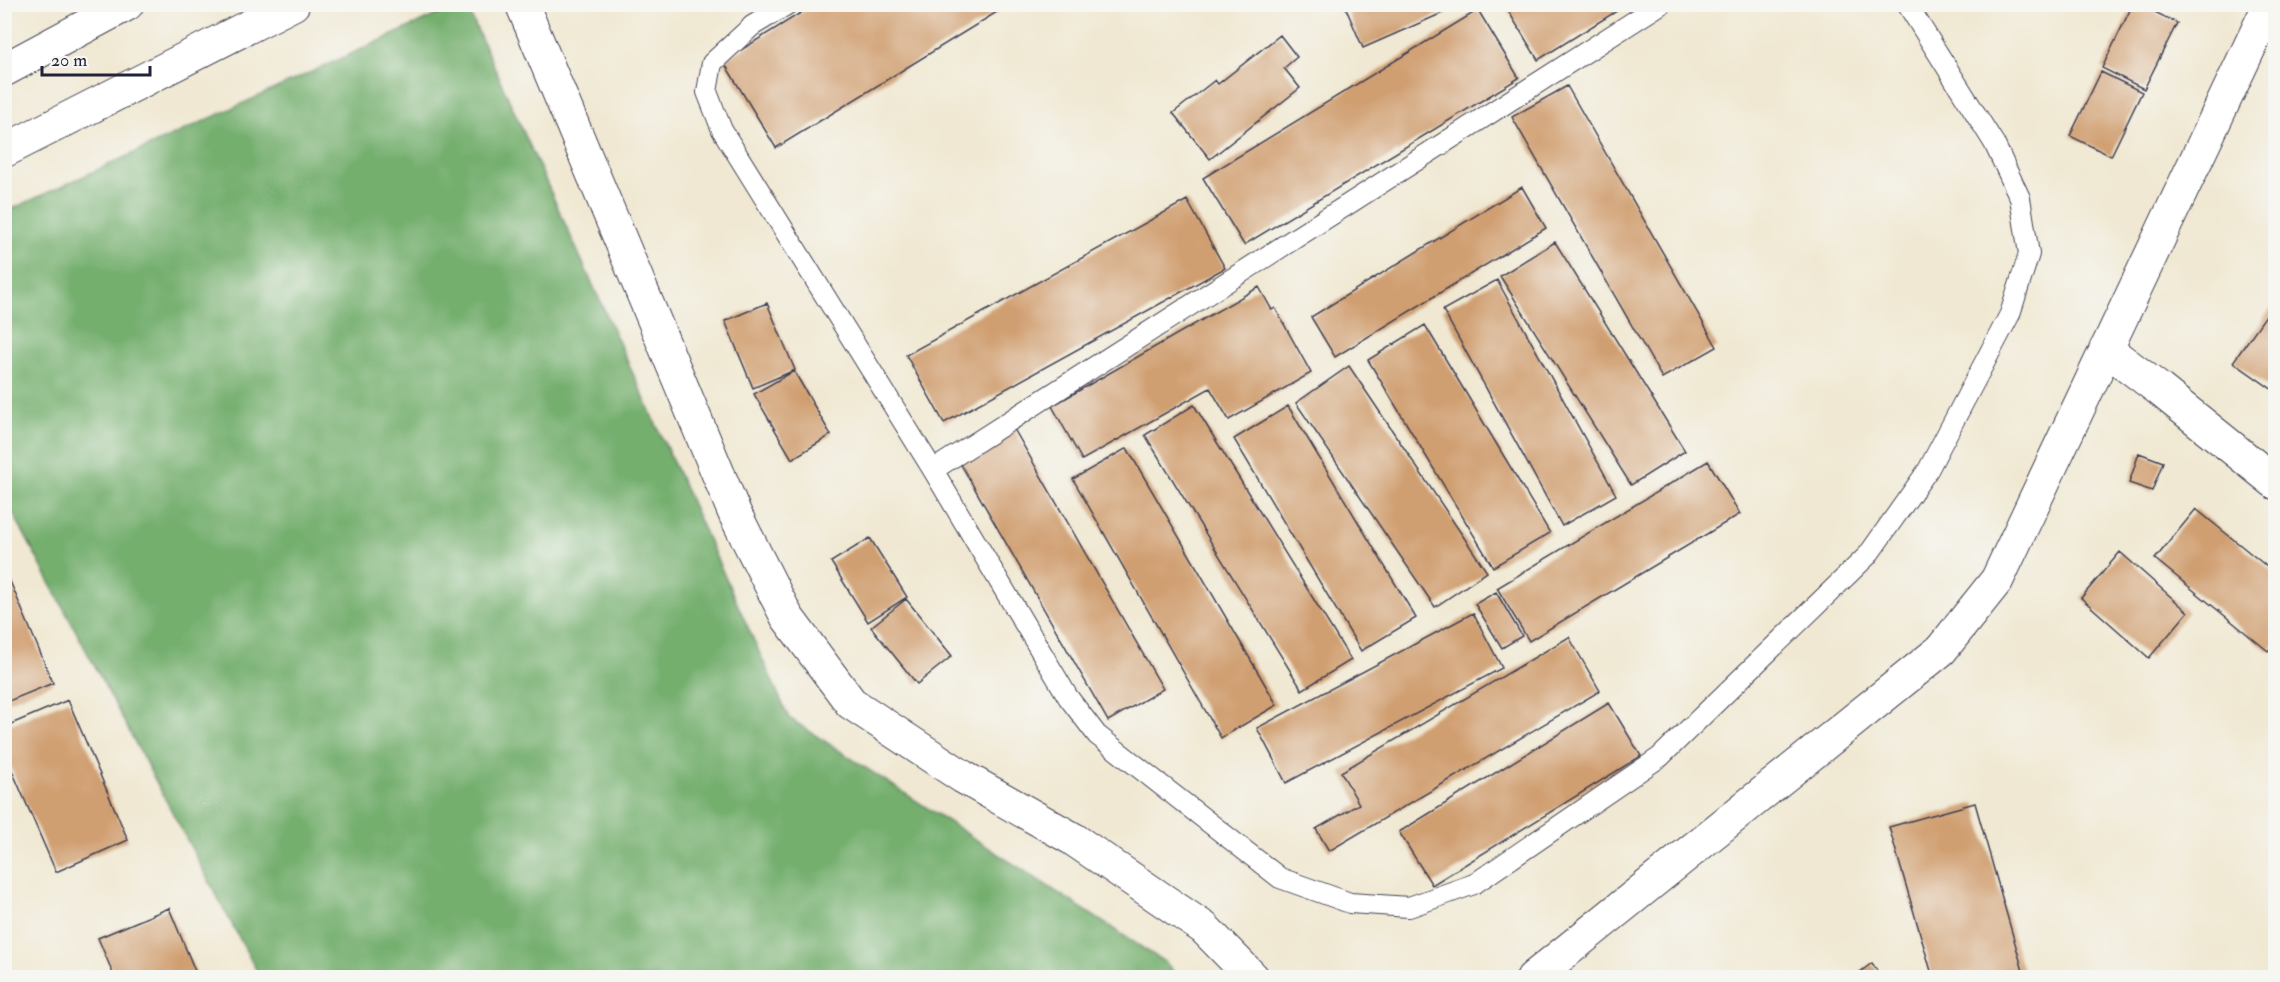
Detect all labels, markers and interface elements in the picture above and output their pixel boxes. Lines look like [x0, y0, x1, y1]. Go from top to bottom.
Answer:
scale bar [42, 39, 150, 77]
text: 20 m [51, 49, 87, 72]

